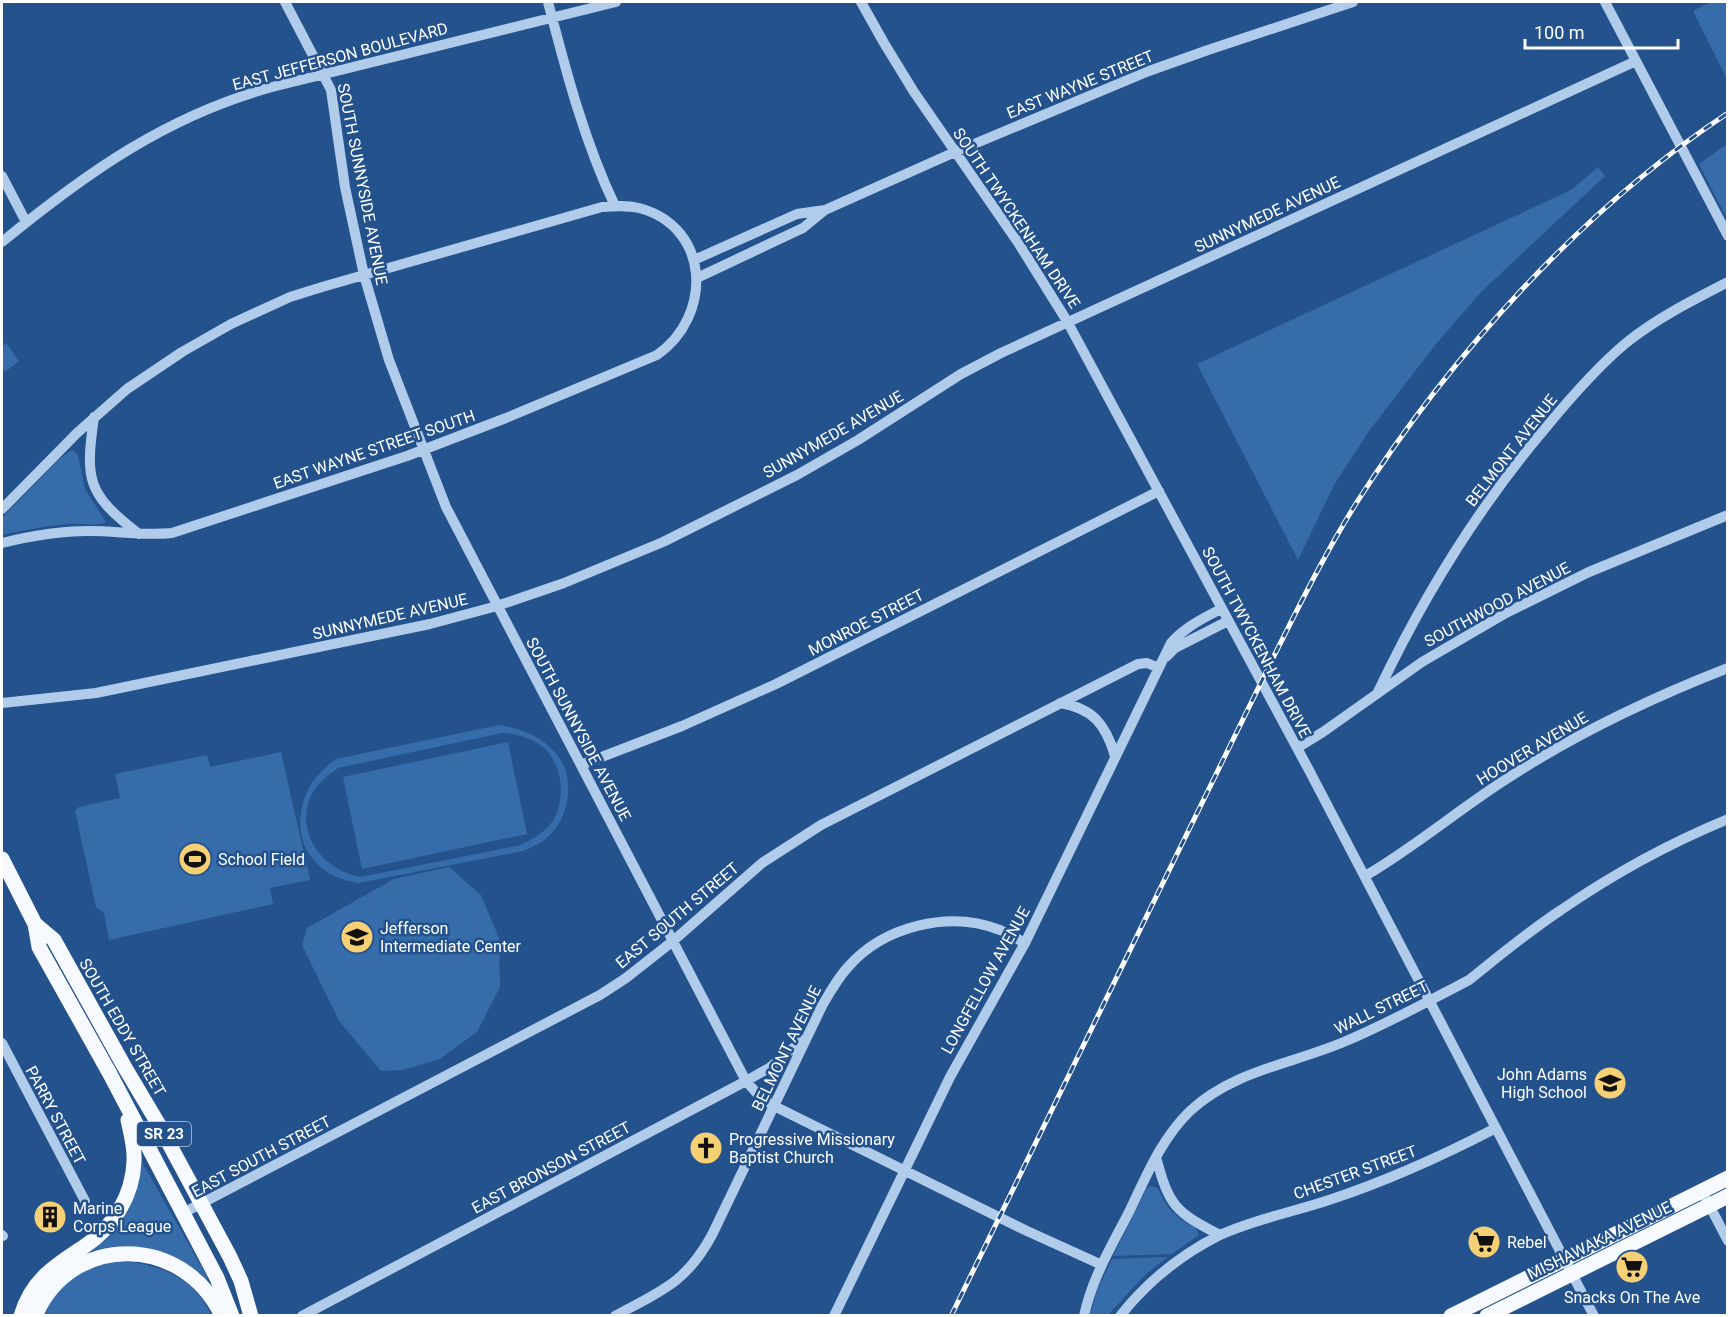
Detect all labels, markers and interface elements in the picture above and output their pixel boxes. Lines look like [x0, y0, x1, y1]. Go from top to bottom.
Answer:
scale bar [1525, 12, 1678, 50]
street label: EAST JEFFERSON BOULEVARD [230, 19, 450, 94]
text: 100 m [1534, 22, 1585, 43]
street label: EAST WAYNE STREET [1004, 46, 1157, 123]
street label: SOUTH SUNNYSIDE AVENUE [334, 82, 391, 287]
street label: SOUTH TWYCKENHAM DRIVE [949, 124, 1084, 312]
street label: SUNNYMEDE AVENUE [1191, 172, 1343, 257]
street label: SUNNYMEDE AVENUE [760, 387, 907, 482]
street label: BELMONT AVENUE [1462, 390, 1561, 510]
street label: EAST WAYNE STREET SOUTH [271, 406, 478, 493]
street label: SOUTH TWYCKENHAM DRIVE [1198, 543, 1315, 741]
street label: SOUTHWOOD AVENUE [1421, 558, 1573, 651]
street label: MONROE STREET [805, 585, 928, 660]
street label: SUNNYMEDE AVENUE [311, 589, 470, 644]
street label: SOUTH SUNNYSIDE AVENUE [522, 634, 635, 824]
street label: HOOVER AVENUE [1473, 708, 1591, 789]
sports icon: School Field [177, 841, 213, 877]
place label: School Field [218, 850, 305, 869]
street label: EAST SOUTH STREET [612, 858, 743, 972]
street label: LONGFELLOW AVENUE [937, 903, 1034, 1057]
school or university icon: Jefferson Intermediate Center [339, 919, 375, 955]
place label: Jefferson Intermediate Center [380, 919, 522, 956]
street label: SOUTH EDDY STREET [75, 955, 170, 1100]
street label: WALL STREET [1331, 976, 1432, 1038]
street label: BELMONT AVENUE [748, 983, 825, 1114]
street label: PARRY STREET [22, 1063, 90, 1168]
place label: John Adams High School [1497, 1065, 1587, 1102]
school or university icon: John Adams High School [1592, 1065, 1628, 1101]
street label: EAST SOUTH STREET [188, 1111, 334, 1201]
street label: EAST BRONSON STREET [469, 1117, 634, 1217]
road number: SR 23 [137, 1122, 191, 1146]
church icon: Progressive Missionary Baptist Church [688, 1130, 724, 1166]
place label: Progressive Missionary Baptist Church [729, 1130, 895, 1167]
street label: CHESTER STREET [1291, 1141, 1420, 1204]
street label: MISHAWAKA AVENUE [1524, 1197, 1674, 1284]
building icon: Marine Corps League [32, 1199, 68, 1235]
place label: Marine Corps League [73, 1199, 171, 1236]
supermarket icon: Rebel [1466, 1224, 1502, 1260]
place label: Rebel [1507, 1233, 1547, 1252]
supermarket icon: Snacks On The Ave [1614, 1249, 1650, 1285]
place label: Snacks On The Ave [1564, 1288, 1700, 1307]

